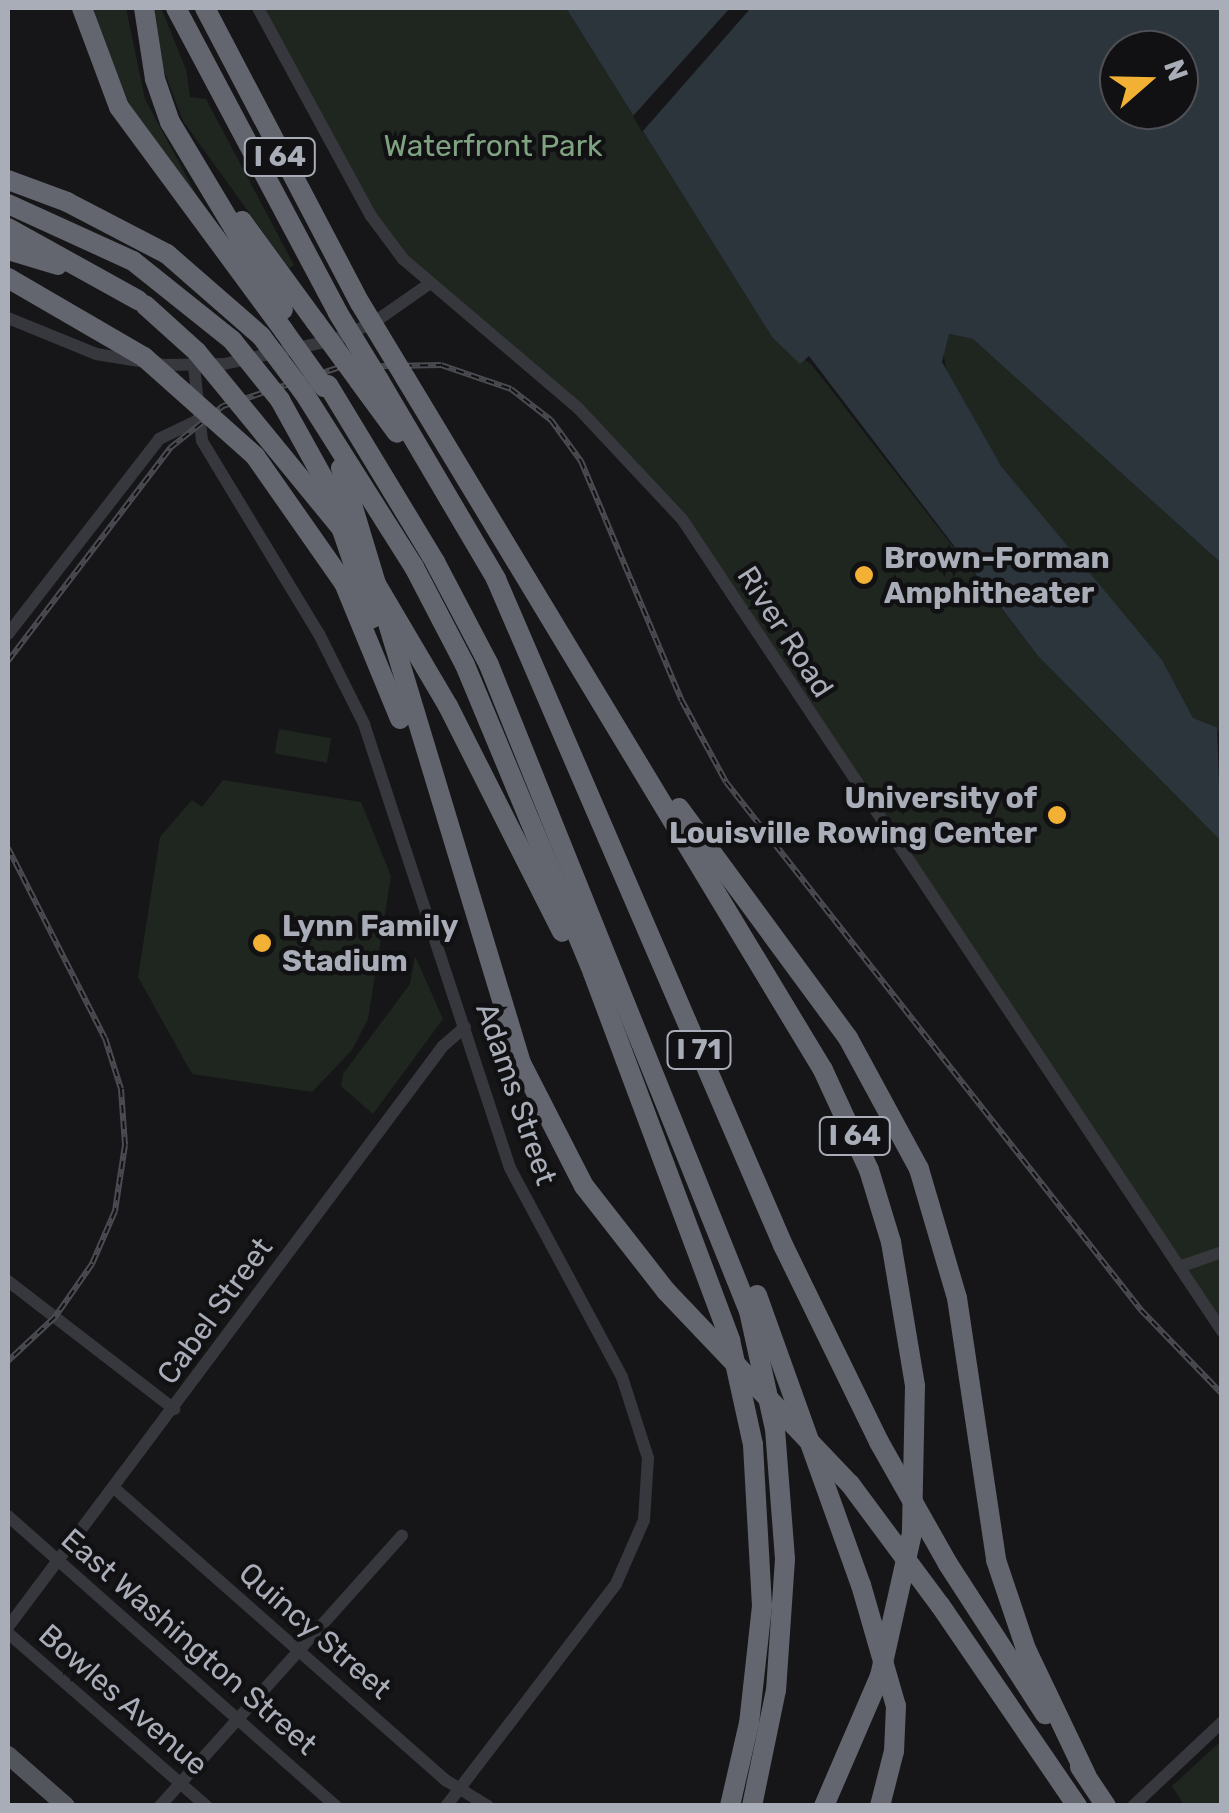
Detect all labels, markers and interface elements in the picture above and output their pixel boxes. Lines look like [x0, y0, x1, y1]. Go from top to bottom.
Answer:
north arrow [1099, 30, 1199, 130]
text: N [1157, 55, 1195, 85]
park label: Waterfront Park [383, 128, 603, 164]
road number: I 64 [242, 134, 318, 180]
place label: Brown-Forman Amphitheater [884, 540, 1110, 610]
street label: River Road [729, 559, 841, 705]
marker: Brown-Forman Amphitheater [853, 564, 875, 586]
place label: University of Louisville Rowing Center [669, 780, 1037, 850]
marker: University of Louisville Rowing Center [1046, 804, 1068, 826]
place label: Lynn Family Stadium [282, 908, 458, 978]
marker: Lynn Family Stadium [251, 932, 273, 954]
street label: Adams Street [468, 998, 564, 1190]
road number: I 71 [666, 1027, 732, 1073]
road number: I 64 [818, 1113, 892, 1159]
street label: Cabel Street [150, 1231, 280, 1391]
street label: East Washington Street [54, 1521, 324, 1763]
street label: Quincy Street [231, 1555, 399, 1707]
street label: Bowles Avenue [31, 1617, 215, 1783]

